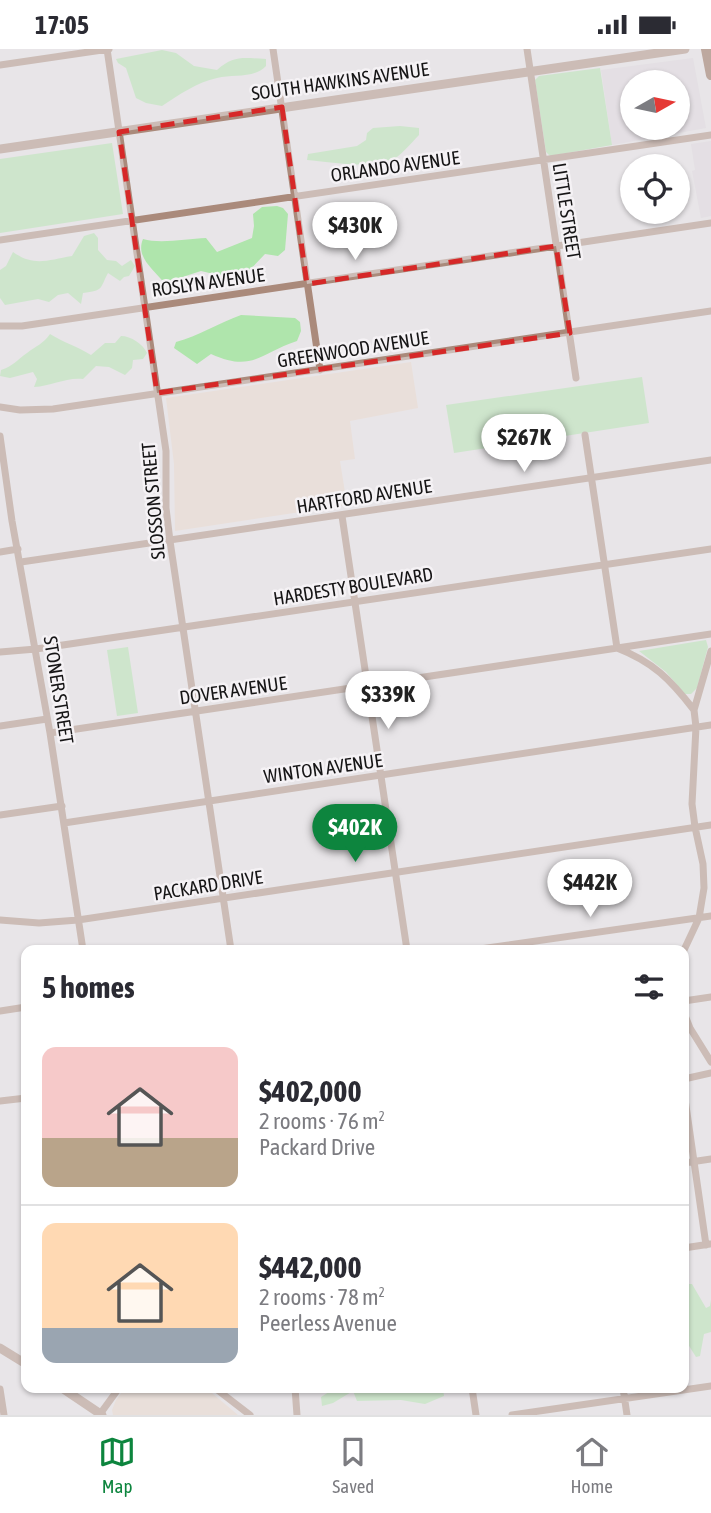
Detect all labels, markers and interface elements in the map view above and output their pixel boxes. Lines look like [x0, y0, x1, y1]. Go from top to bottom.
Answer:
text: 17:05 [35, 10, 89, 40]
street label: SOUTH HAWKINS AVENUE [250, 58, 430, 104]
north arrow [620, 70, 690, 140]
map controls [620, 70, 690, 224]
street label: ORLANDO AVENUE [329, 146, 461, 186]
button: locate [620, 154, 690, 224]
street label: LITTLE STREET [549, 161, 586, 261]
pin: $430K [306, 203, 404, 262]
text: $430K [328, 212, 382, 238]
street label: ROSLYN AVENUE [150, 263, 266, 301]
street label: GREENWOOD AVENUE [276, 326, 430, 372]
pin: $267K [475, 415, 573, 474]
text: $267K [497, 424, 551, 450]
street label: SLOSSON STREET [137, 441, 169, 560]
street label: HARTFORD AVENUE [295, 474, 433, 518]
street label: HARDESTY BOULEVARD [272, 563, 434, 609]
street label: STONER STREET [40, 635, 78, 746]
pin: $339K [339, 671, 437, 731]
street label: DOVER AVENUE [178, 672, 288, 708]
text: $339K [361, 681, 415, 707]
street label: WINTON AVENUE [262, 749, 384, 787]
pin: $402K [306, 805, 404, 864]
text: $402K [328, 814, 382, 840]
pin: $442K [541, 859, 639, 919]
street label: PACKARD DRIVE [152, 866, 264, 904]
text: $442K [563, 869, 617, 895]
icon: filters [630, 968, 668, 1006]
text: 5 homes [42, 970, 135, 1004]
text: $402,000 [259, 1074, 362, 1108]
icon: home [98, 1075, 182, 1159]
text: 2 rooms · 76 m² [259, 1108, 385, 1134]
text: Packard Drive [259, 1134, 375, 1160]
text: $442,000 [259, 1250, 362, 1284]
icon: home [98, 1251, 182, 1335]
text: 2 rooms · 78 m² [259, 1284, 385, 1310]
text: Peerless Avenue [259, 1310, 397, 1336]
tab: Map [98, 1433, 136, 1497]
tab: Saved [332, 1433, 374, 1497]
tab: Home [571, 1433, 613, 1497]

